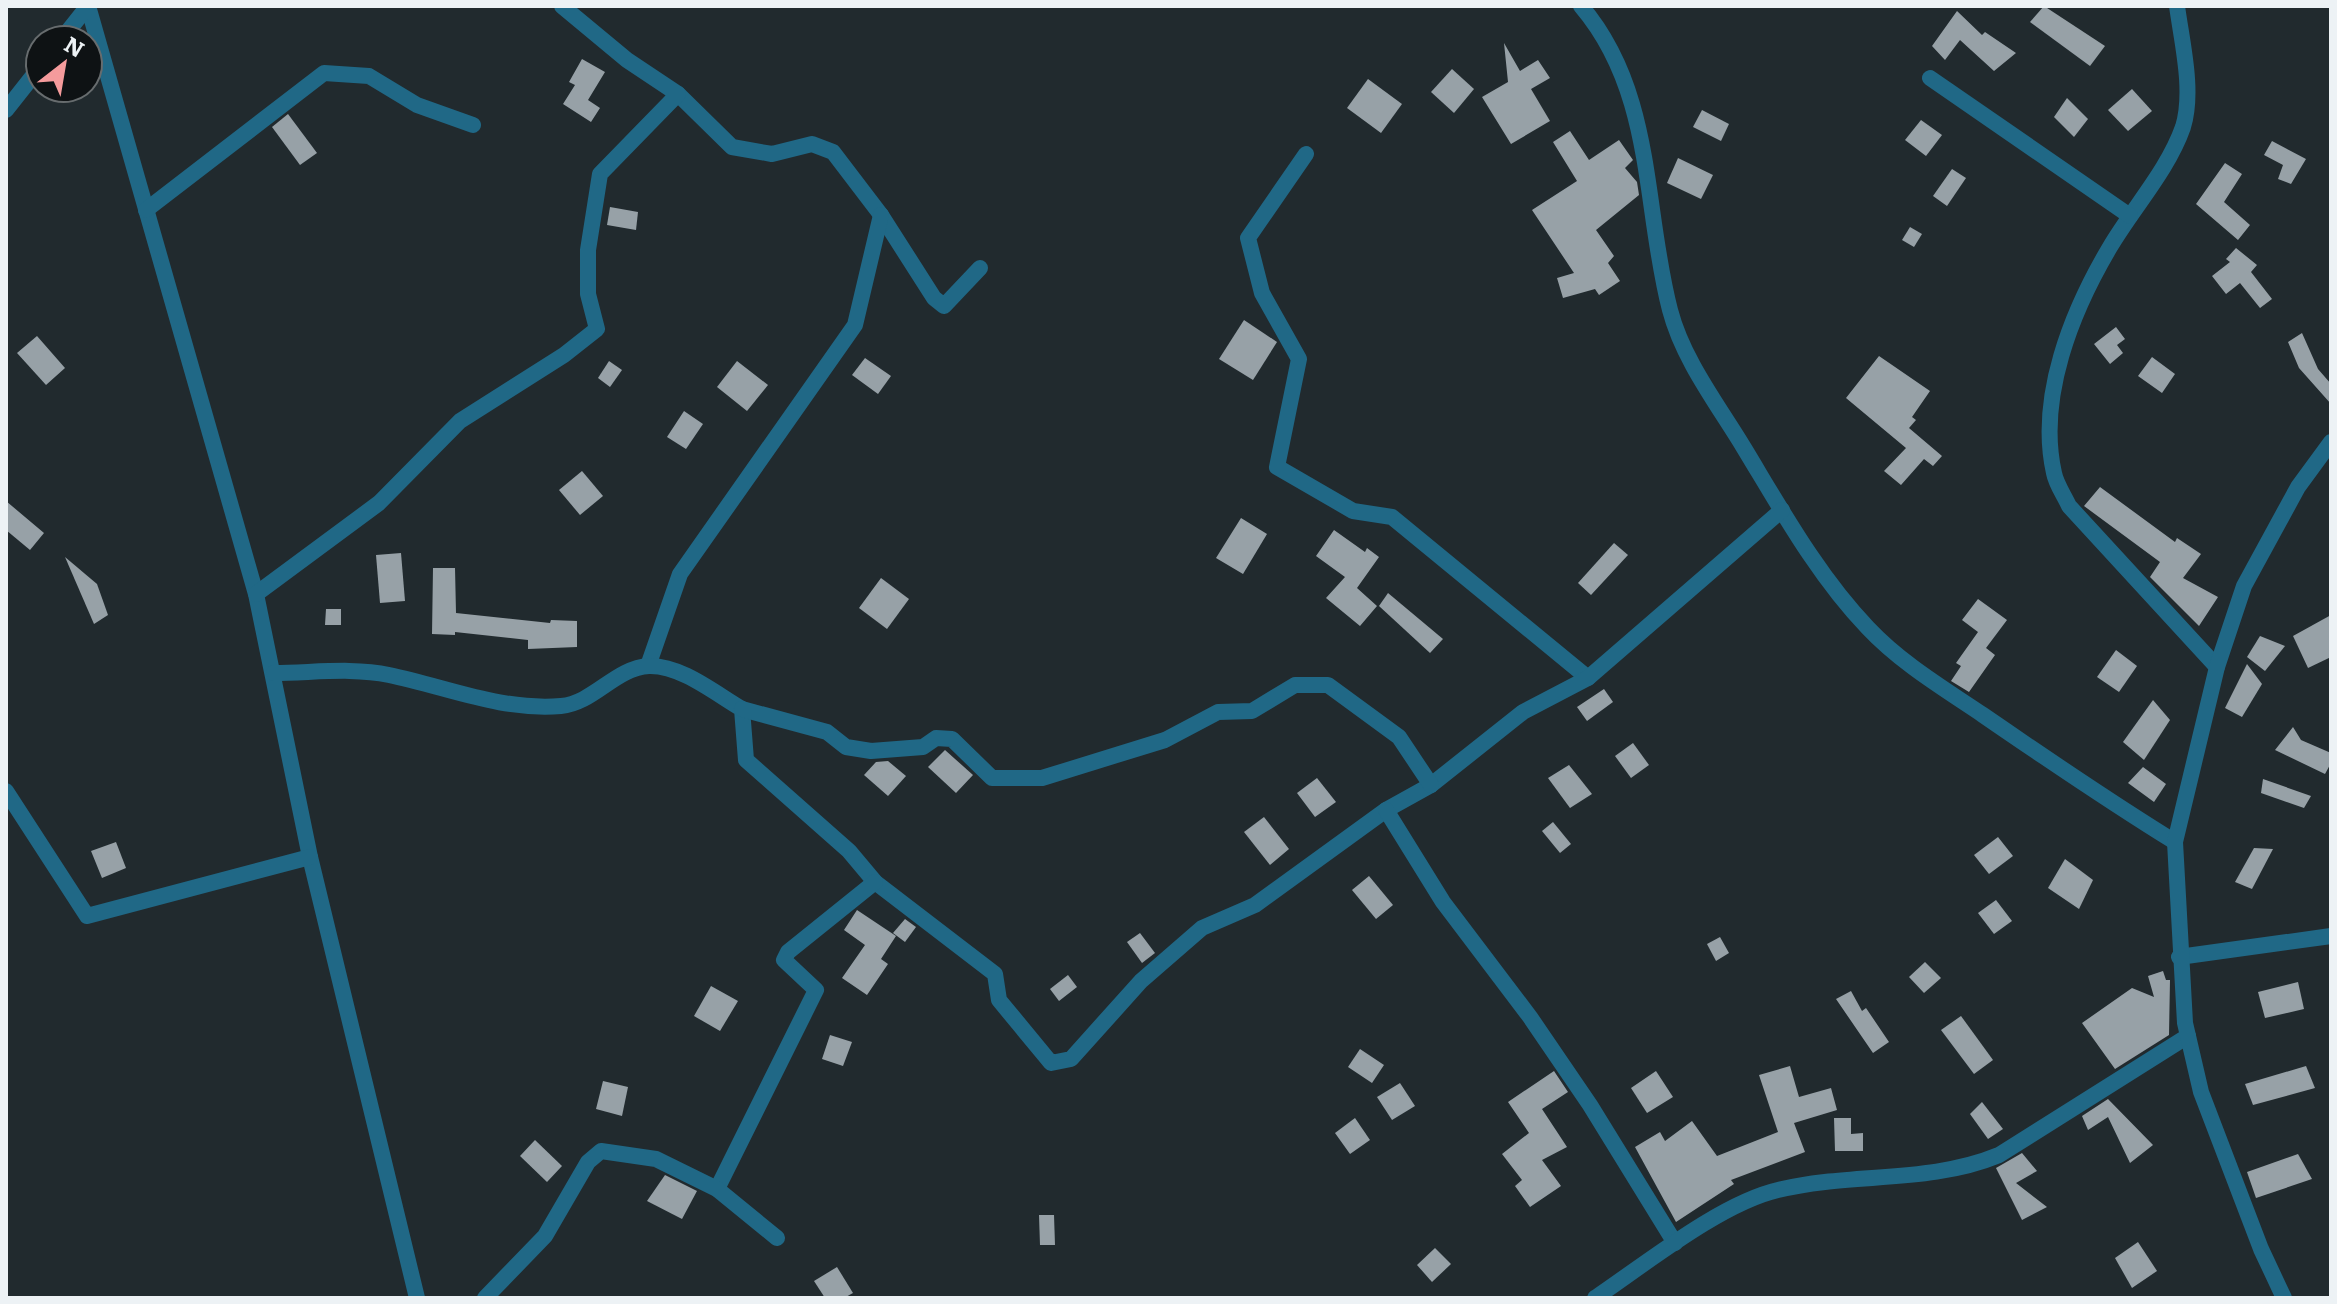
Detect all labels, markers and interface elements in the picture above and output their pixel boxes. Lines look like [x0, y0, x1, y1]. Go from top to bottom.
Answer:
north arrow [24, 24, 104, 104]
text: N [59, 27, 91, 64]

